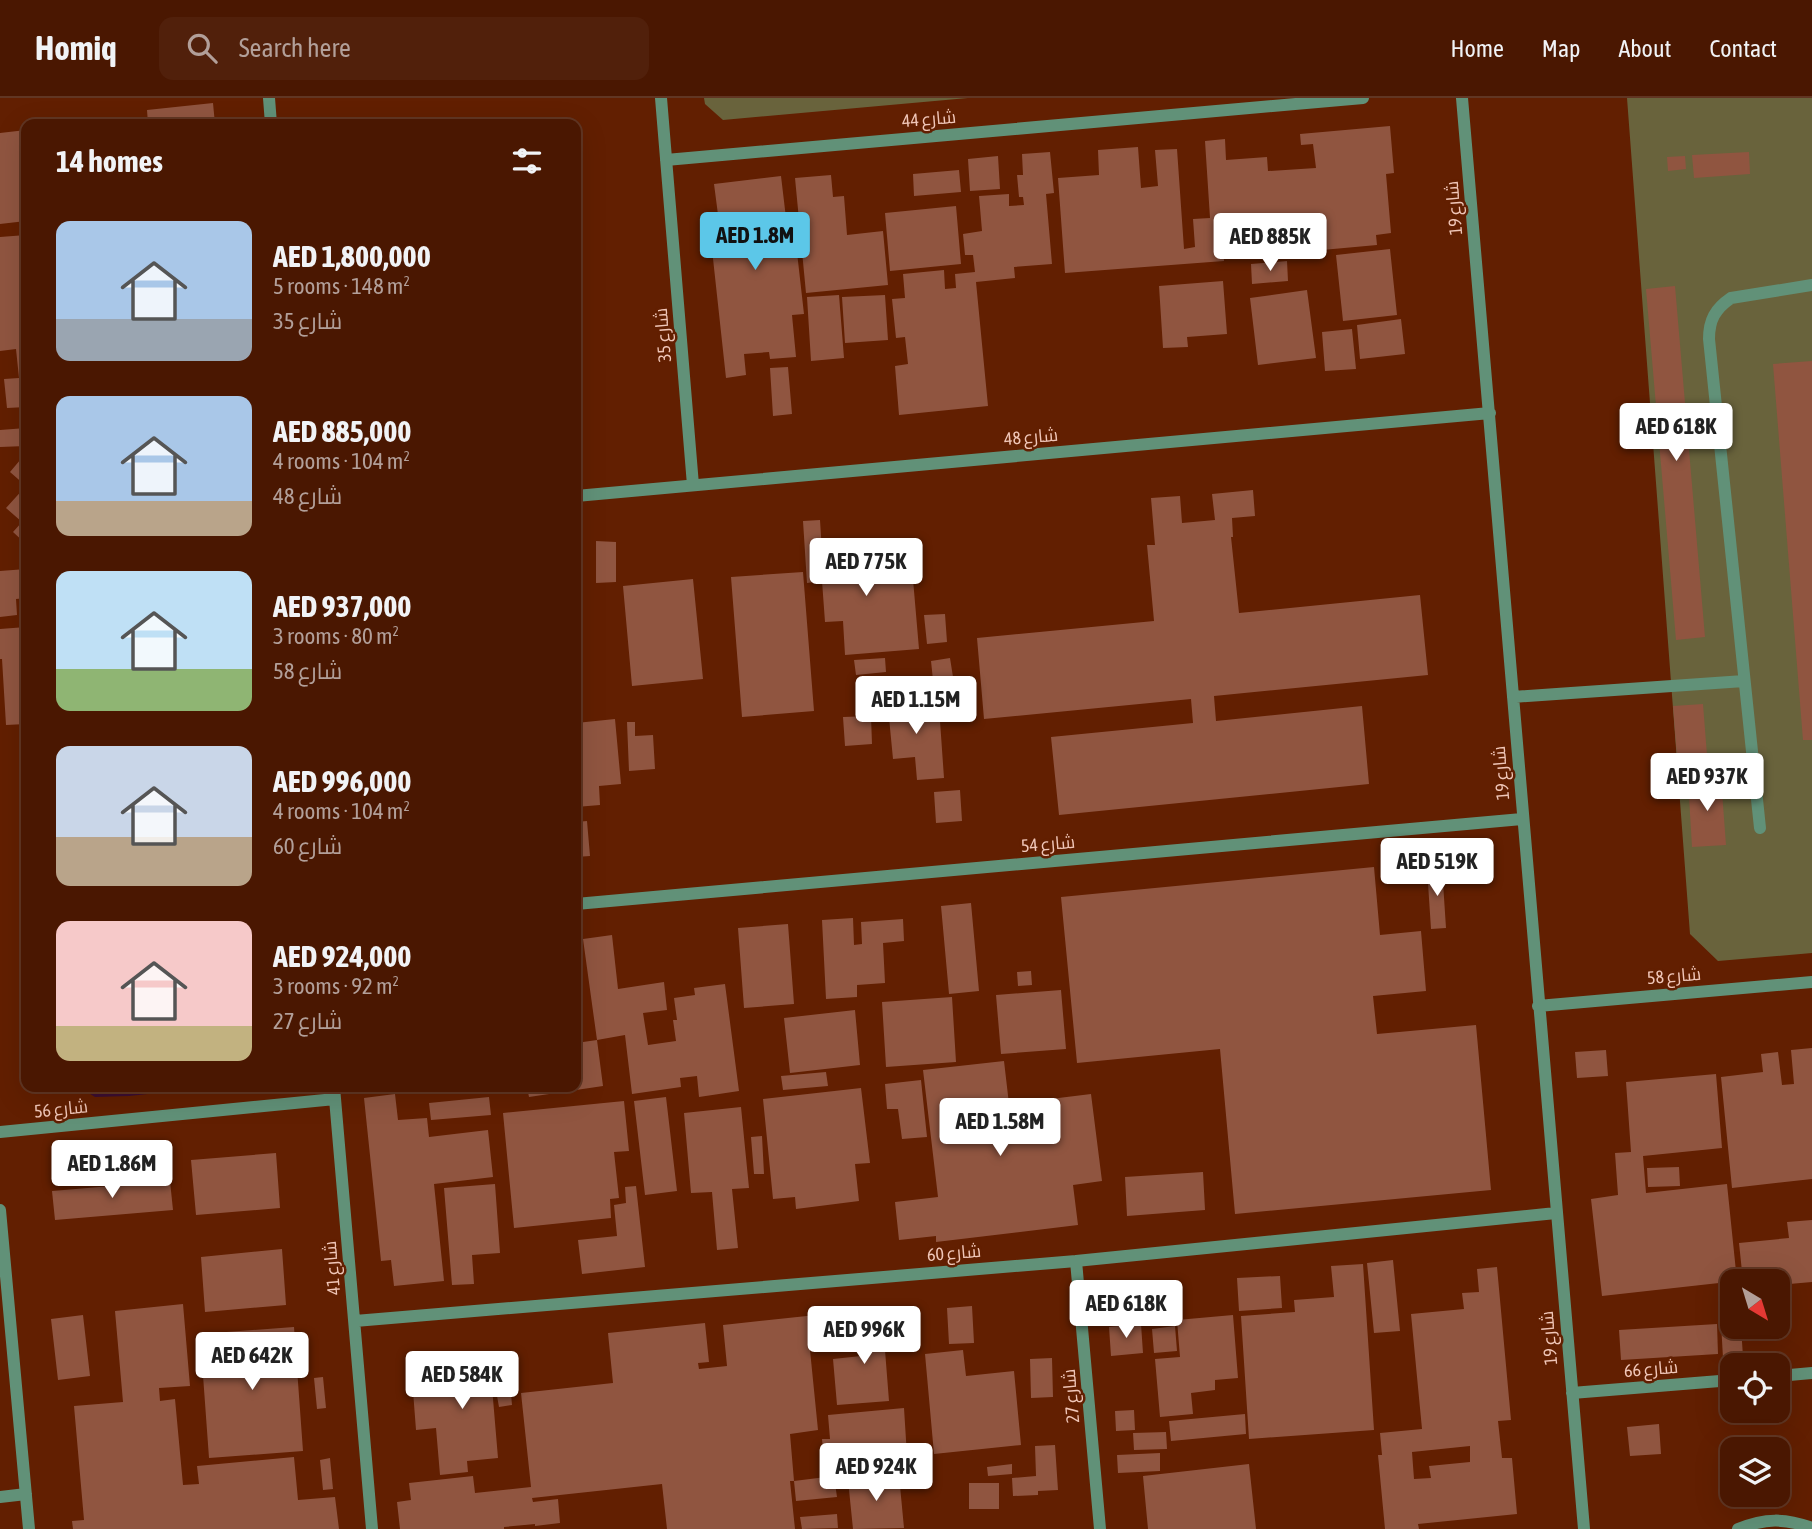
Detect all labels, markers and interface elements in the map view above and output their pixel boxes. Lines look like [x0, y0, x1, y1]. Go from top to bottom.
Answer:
search box [159, 17, 649, 80]
text: Homiq [35, 29, 117, 67]
icon: search [183, 29, 221, 67]
text: Search here [239, 33, 351, 63]
text: Home [1450, 35, 1504, 62]
text: Map [1542, 35, 1580, 62]
text: About [1618, 35, 1671, 62]
text: Contact [1709, 35, 1777, 62]
street label: شارع 44 [901, 106, 957, 133]
icon: filters [508, 142, 546, 180]
text: 14 homes [56, 144, 163, 178]
street label: شارع 19 [1441, 180, 1468, 236]
pin: AED 1.8M [683, 212, 827, 272]
pin: AED 885K [1198, 214, 1342, 273]
text: AED 1.8M [716, 222, 794, 248]
text: AED 885K [1230, 223, 1310, 249]
text: AED 1,800,000 [273, 239, 431, 273]
icon: home [112, 249, 196, 333]
text: 5 rooms · 148 m² [273, 273, 410, 299]
street label: شارع 35 [650, 307, 677, 363]
text: شارع 35 [273, 308, 342, 334]
pin: AED 618K [1604, 404, 1748, 463]
text: AED 618K [1636, 413, 1716, 439]
text: AED 885,000 [273, 414, 411, 448]
icon: home [112, 424, 196, 508]
street label: شارع 48 [1003, 424, 1059, 451]
text: 4 rooms · 104 m² [273, 448, 410, 474]
text: شارع 48 [273, 483, 342, 509]
pin: AED 775K [794, 538, 938, 598]
text: AED 775K [826, 548, 906, 574]
text: AED 937,000 [273, 589, 411, 623]
icon: home [112, 599, 196, 683]
text: 3 rooms · 80 m² [273, 623, 399, 649]
text: شارع 58 [273, 658, 342, 684]
pin: AED 1.15M [836, 676, 996, 736]
text: AED 1.15M [871, 686, 961, 712]
street label: شارع 19 [1488, 745, 1515, 801]
pin: AED 937K [1635, 754, 1779, 813]
text: AED 937K [1667, 763, 1747, 789]
text: AED 996,000 [273, 764, 411, 798]
icon: home [112, 774, 196, 858]
text: 4 rooms · 104 m² [273, 798, 410, 824]
street label: شارع 54 [1020, 831, 1076, 858]
text: شارع 60 [273, 833, 342, 859]
pin: AED 519K [1365, 838, 1509, 898]
text: AED 519K [1397, 848, 1477, 874]
text: AED 924,000 [273, 939, 411, 973]
icon: home [112, 949, 196, 1033]
street label: شارع 58 [1646, 963, 1702, 990]
text: 3 rooms · 92 m² [273, 973, 399, 999]
text: شارع 27 [273, 1008, 342, 1034]
street label: شارع 56 [33, 1095, 89, 1124]
pin: AED 1.58M [920, 1098, 1080, 1158]
text: AED 1.58M [955, 1108, 1045, 1134]
pin: AED 1.86M [32, 1140, 192, 1200]
text: AED 1.86M [67, 1150, 157, 1176]
street label: شارع 41 [319, 1240, 346, 1296]
street label: شارع 60 [926, 1240, 982, 1267]
north arrow [1720, 1269, 1790, 1339]
map controls [1720, 1269, 1790, 1507]
pin: AED 618K [1054, 1280, 1198, 1340]
text: AED 618K [1086, 1290, 1166, 1316]
pin: AED 996K [792, 1306, 936, 1366]
street label: شارع 19 [1536, 1310, 1563, 1366]
text: AED 996K [824, 1316, 904, 1342]
pin: AED 642K [180, 1332, 324, 1392]
text: AED 642K [212, 1342, 292, 1368]
pin: AED 584K [390, 1352, 534, 1411]
button: locate [1720, 1353, 1790, 1423]
street label: شارع 66 [1623, 1356, 1679, 1383]
text: AED 584K [422, 1361, 502, 1387]
street label: شارع 27 [1058, 1368, 1085, 1424]
button: layers [1720, 1437, 1790, 1507]
pin: AED 924K [804, 1444, 948, 1503]
text: AED 924K [836, 1453, 916, 1479]

